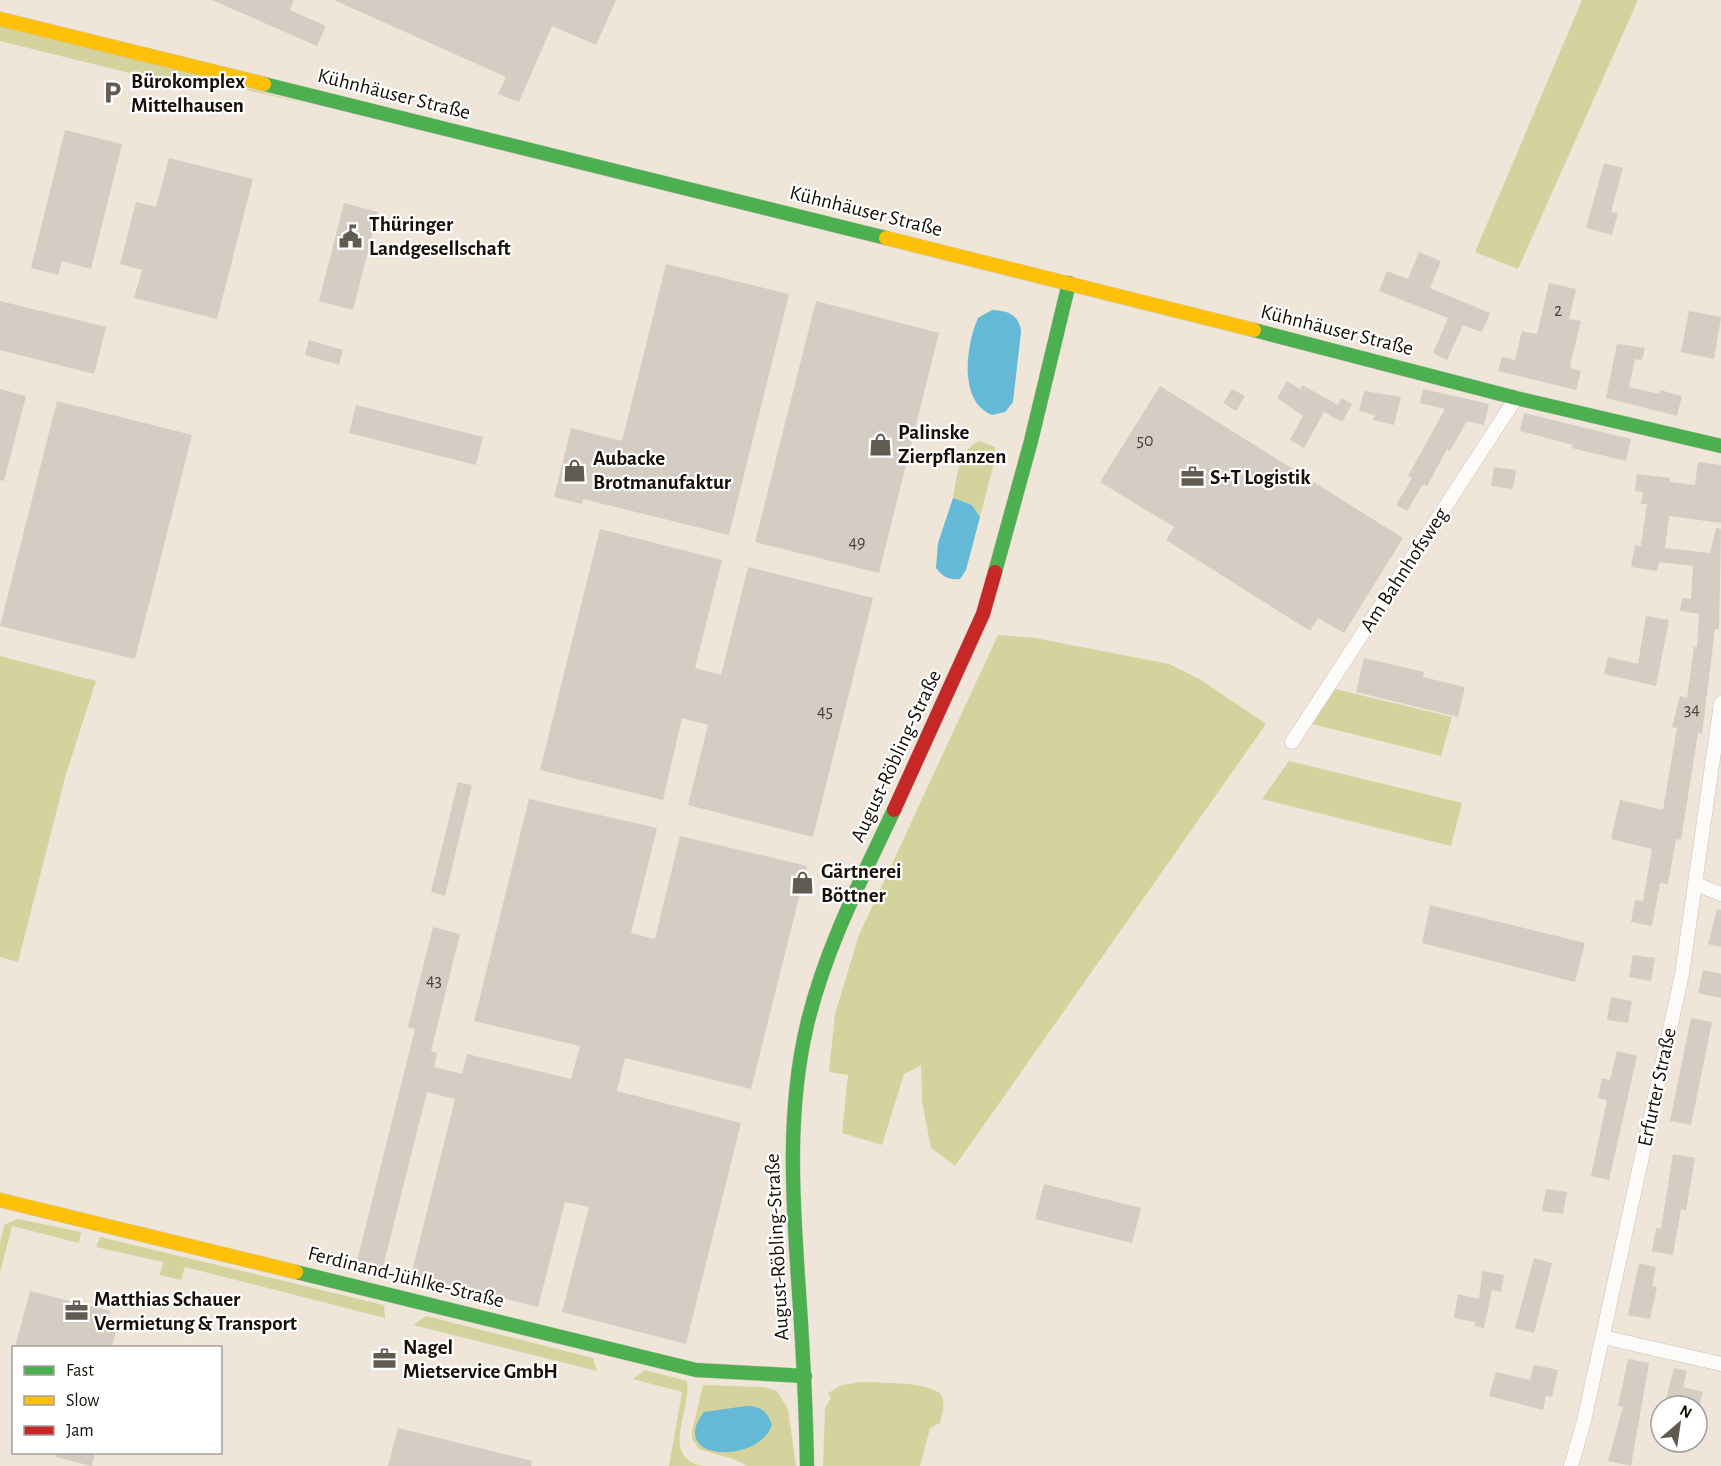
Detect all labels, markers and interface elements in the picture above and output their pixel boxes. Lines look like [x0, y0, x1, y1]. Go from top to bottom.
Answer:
street label: Kühnhäuser Straße [315, 65, 473, 123]
place label: Bürokomplex Mittelhausen [131, 71, 245, 116]
parking icon: Bürokomplex Mittelhausen [100, 80, 126, 106]
street label: Kühnhäuser Straße [787, 182, 945, 240]
place label: Thüringer Landgesellschaft [369, 214, 511, 259]
public building icon: Thüringer Landgesellschaft [338, 223, 364, 249]
street label: Kühnhäuser Straße [1258, 301, 1416, 359]
house number: 2 [1554, 302, 1562, 320]
place label: Palinske Zierpflanzen [898, 422, 1006, 467]
shop icon: Palinske Zierpflanzen [867, 431, 893, 457]
house number: 50 [1136, 432, 1154, 450]
place label: Aubacke Brotmanufaktur [593, 448, 732, 493]
shop icon: Aubacke Brotmanufaktur [562, 457, 588, 483]
office icon: S+T Logistik [1179, 464, 1205, 490]
place label: S+T Logistik [1210, 467, 1311, 488]
street label: Am Bahnhofsweg [1356, 504, 1452, 636]
house number: 49 [848, 534, 866, 552]
street label: August-Röbling-Straße [847, 667, 945, 845]
house number: 34 [1684, 701, 1700, 719]
house number: 45 [817, 703, 833, 721]
place label: Gärtnerei Böttner [821, 861, 902, 906]
shop icon: Gärtnerei Böttner [790, 870, 816, 896]
house number: 43 [426, 972, 442, 990]
street label: Erfurter Straße [1634, 1026, 1680, 1148]
street label: August-Röbling-Straße [762, 1153, 792, 1341]
street label: Ferdinand-Jühlke-Straße [306, 1242, 506, 1312]
place label: Matthias Schauer Vermietung & Transport [94, 1289, 297, 1334]
office icon: Matthias Schauer Vermietung & Transport [63, 1298, 89, 1324]
place label: Nagel Mietservice GmbH [403, 1337, 558, 1382]
legend [12, 1346, 222, 1454]
office icon: Nagel Mietservice GmbH [372, 1346, 398, 1372]
text: Fast [66, 1362, 94, 1380]
text: Slow [66, 1392, 99, 1410]
north arrow [1649, 1394, 1709, 1454]
text: N [1677, 1402, 1695, 1421]
text: Jam [66, 1422, 94, 1440]

